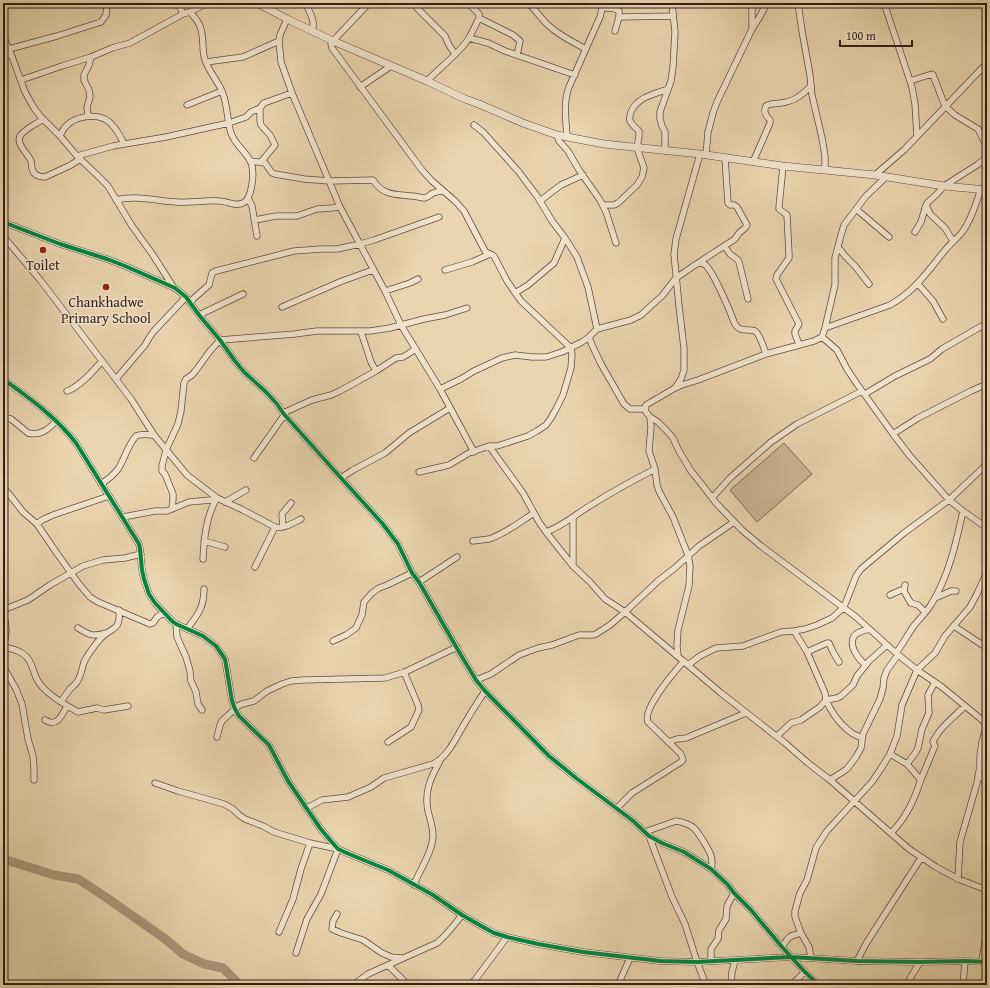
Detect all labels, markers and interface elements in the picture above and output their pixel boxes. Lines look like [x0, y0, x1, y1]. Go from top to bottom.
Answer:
scale bar [840, 22, 912, 48]
text: 100 m [846, 27, 876, 44]
marker: Toilet [38, 245, 48, 255]
place label: Toilet [26, 255, 60, 275]
marker: Chankhadwe Primary School [101, 282, 111, 292]
place label: Chankhadwe Primary School [61, 292, 151, 328]

